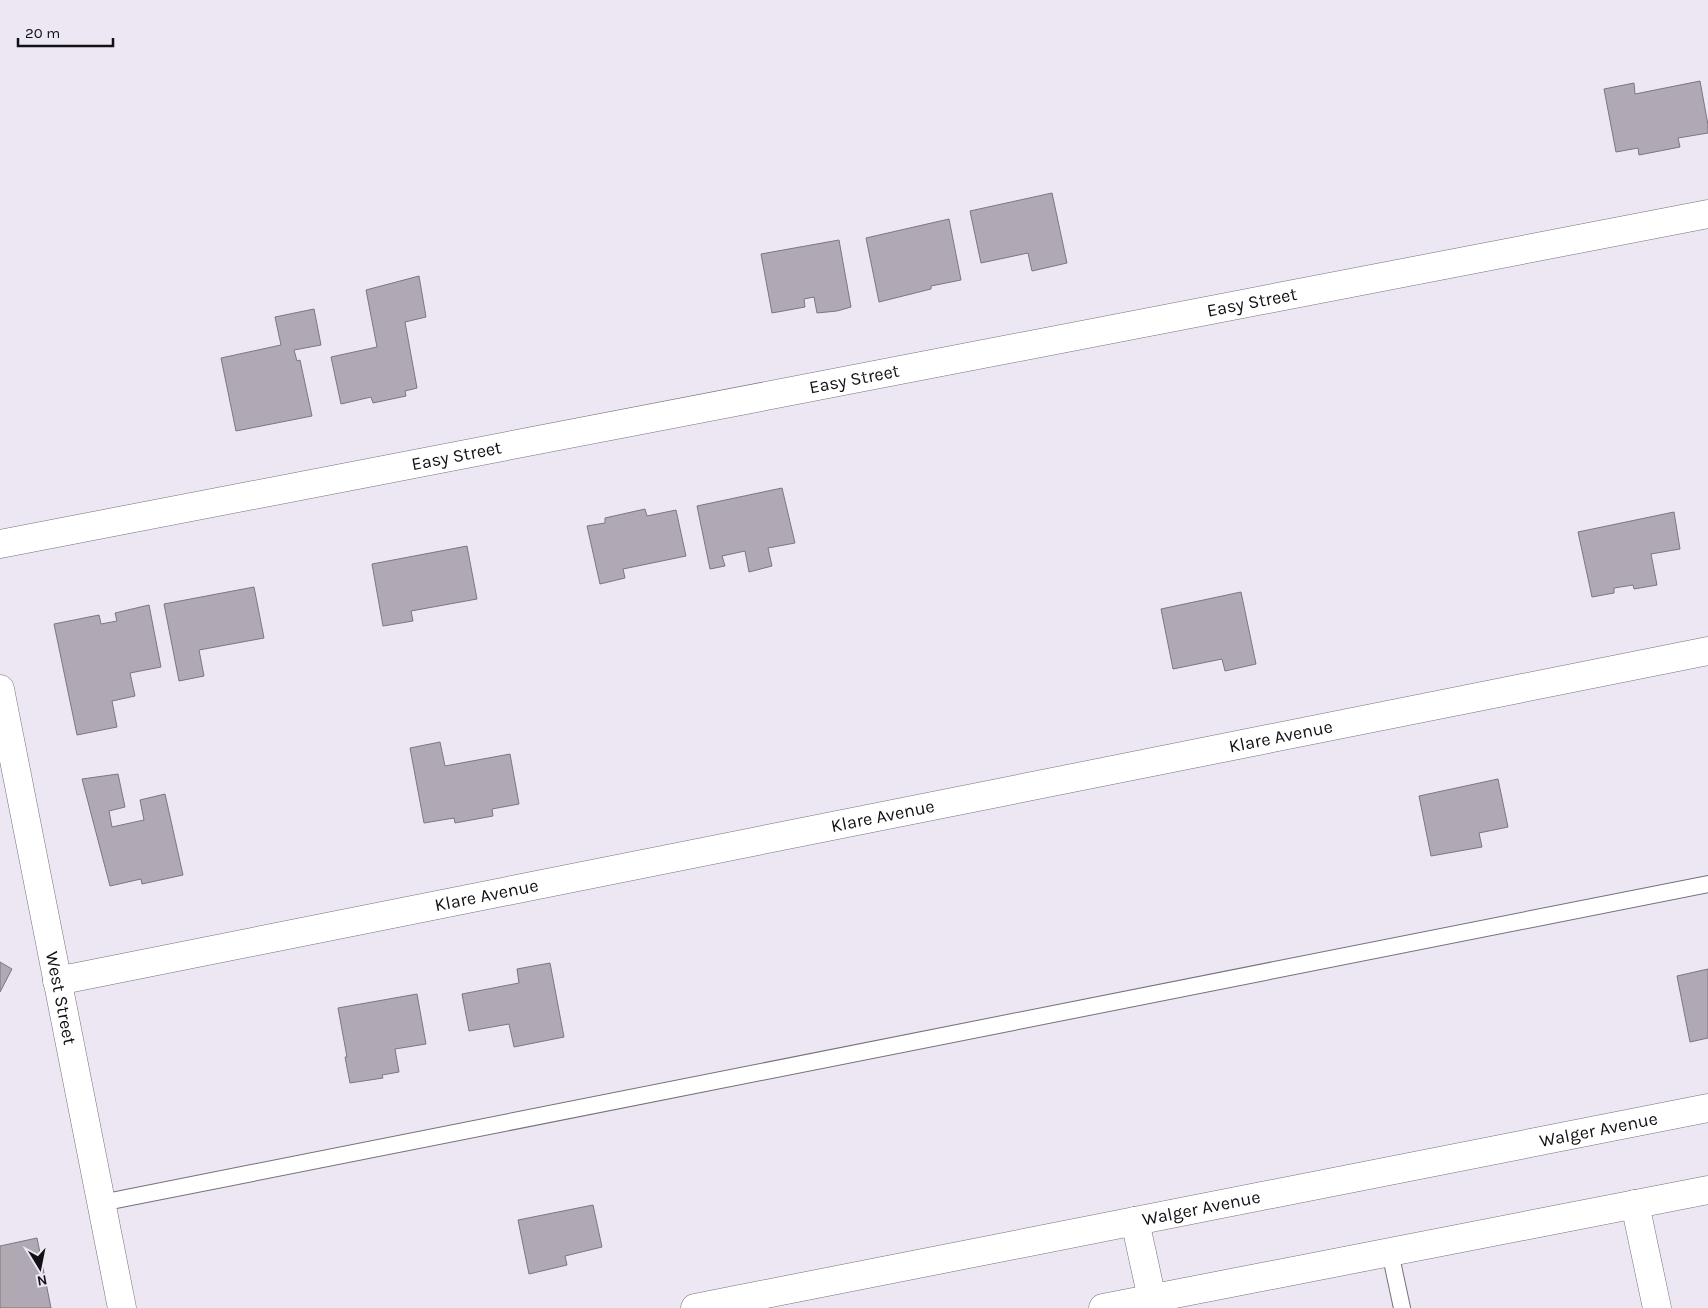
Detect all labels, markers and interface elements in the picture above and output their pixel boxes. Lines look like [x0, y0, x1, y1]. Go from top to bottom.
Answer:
scale bar [18, 15, 112, 47]
text: 20 m [25, 24, 60, 42]
street label: Easy Street [1205, 283, 1299, 322]
street label: Easy Street [807, 359, 901, 398]
street label: Easy Street [410, 436, 504, 475]
street label: Klare Avenue [1227, 715, 1335, 757]
street label: Klare Avenue [829, 795, 936, 837]
street label: Klare Avenue [433, 874, 540, 916]
street label: West Street [41, 949, 81, 1047]
street label: Walger Avenue [1538, 1107, 1660, 1152]
street label: Walger Avenue [1140, 1186, 1262, 1230]
north arrow [15, 1243, 65, 1293]
text: N [36, 1271, 49, 1290]

